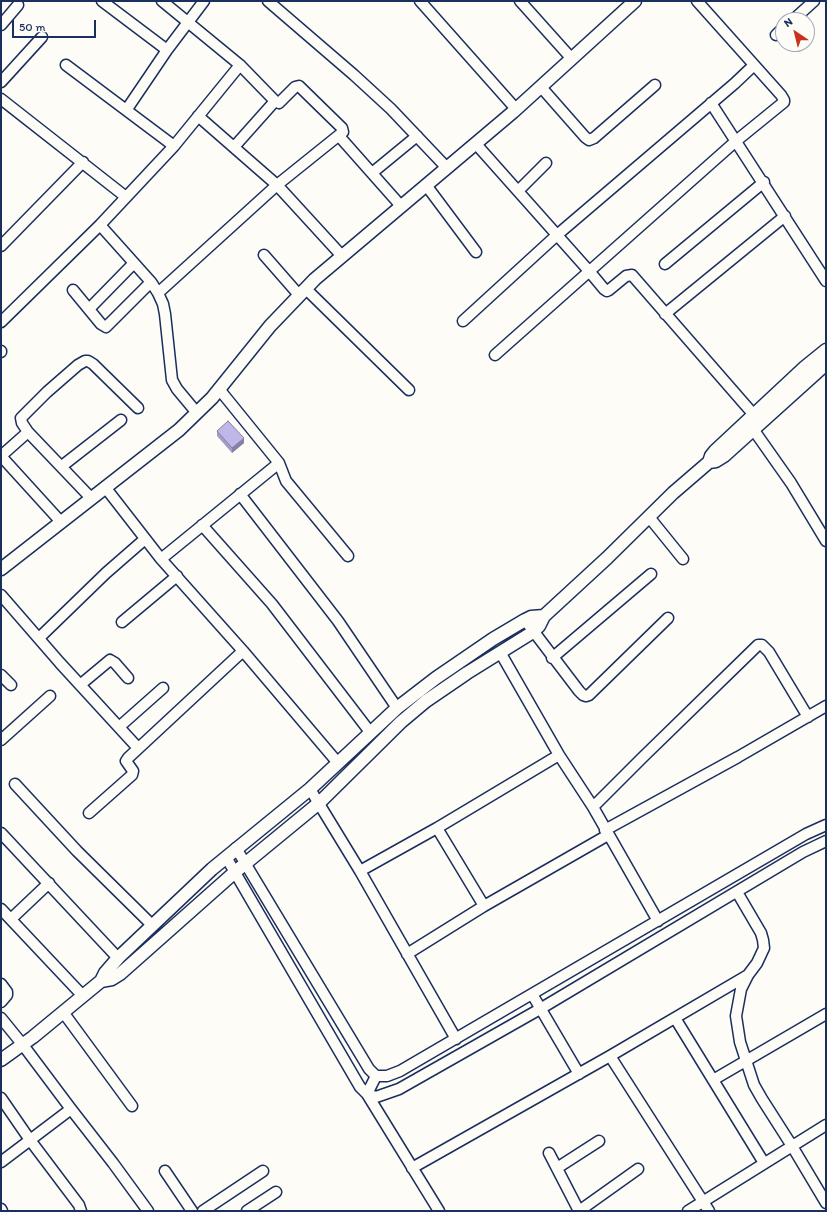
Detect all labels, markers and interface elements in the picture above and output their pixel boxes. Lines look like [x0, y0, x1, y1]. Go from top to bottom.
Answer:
scale bar [14, 12, 98, 38]
north arrow [775, 12, 815, 52]
text: N [782, 15, 795, 30]
text: 50 m [19, 20, 45, 34]

